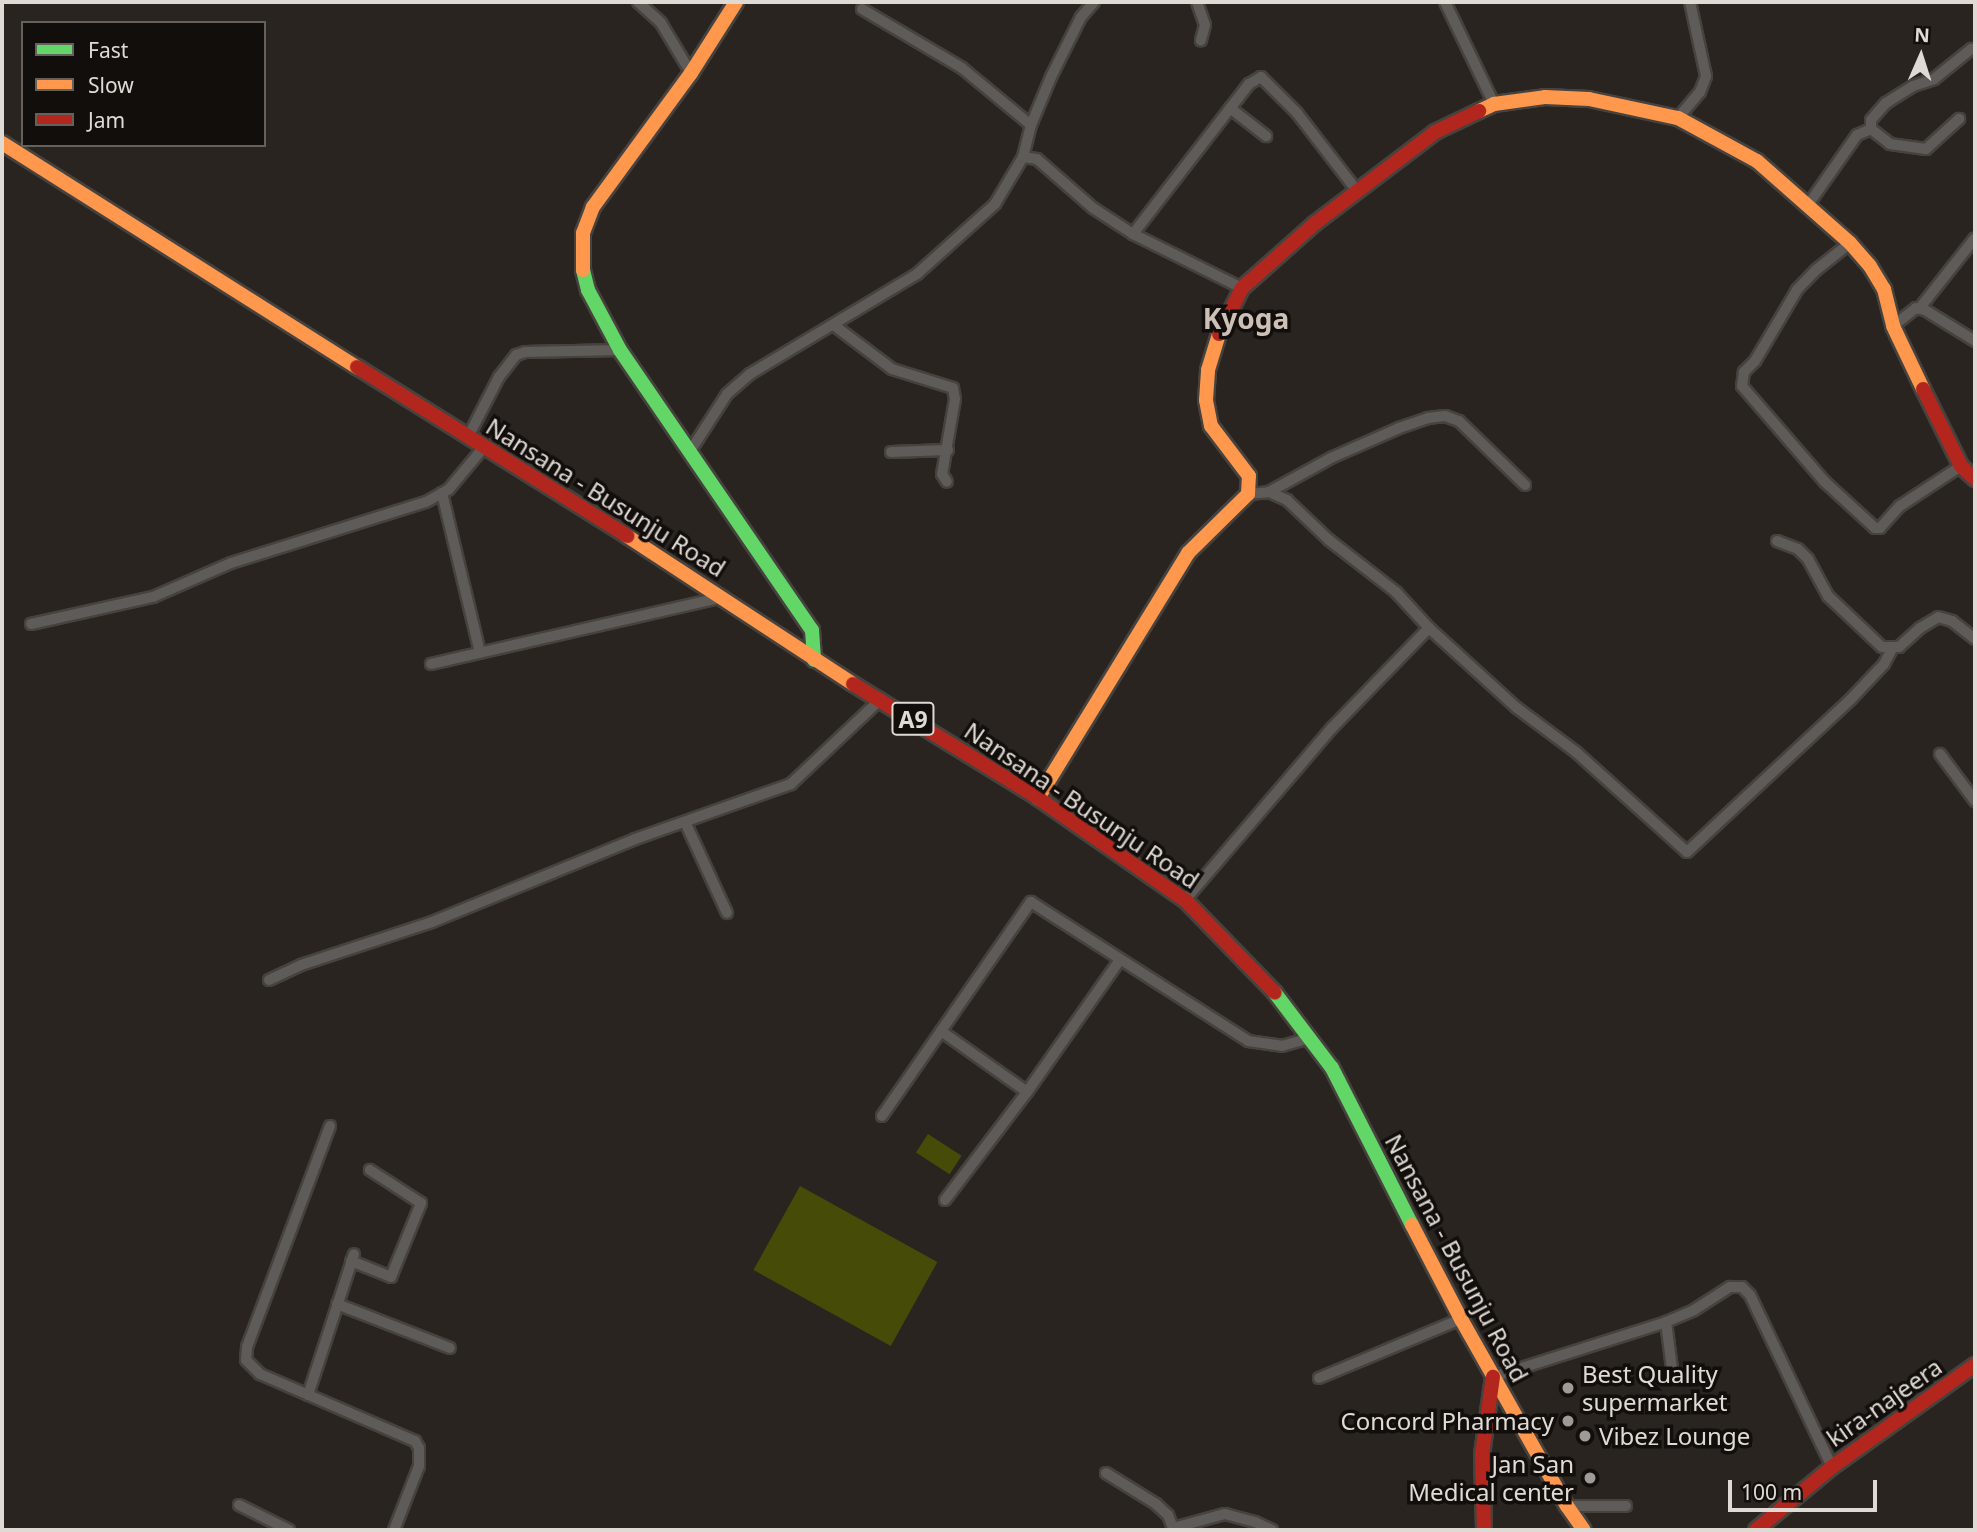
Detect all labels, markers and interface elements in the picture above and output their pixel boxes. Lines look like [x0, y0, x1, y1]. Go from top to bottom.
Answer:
legend [21, 21, 266, 147]
north arrow [1886, 21, 1956, 91]
text: N [1914, 22, 1930, 48]
text: Fast [88, 36, 128, 64]
text: Slow [88, 71, 134, 99]
text: Jam [88, 106, 125, 134]
district label: Kyoga [1203, 301, 1289, 335]
street label: Nansana - Busunju Road [481, 412, 731, 582]
road number: A9 [890, 699, 936, 738]
street label: Nansana - Busunju Road [959, 716, 1205, 894]
street label: Nansana - Busunju Road [1379, 1129, 1535, 1387]
street label: kira-najeera [1821, 1352, 1947, 1452]
place label: Best Quality supermarket [1582, 1360, 1727, 1416]
marker: Best Quality supermarket [1560, 1380, 1576, 1396]
place label: Concord Pharmacy [1341, 1407, 1554, 1435]
marker: Concord Pharmacy [1560, 1413, 1576, 1429]
place label: Vibez Lounge [1599, 1422, 1750, 1450]
marker: Vibez Lounge [1577, 1428, 1593, 1444]
place label: Jan San Medical center [1408, 1450, 1574, 1506]
scale bar [1732, 1466, 1881, 1510]
marker: Jan San Medical center [1580, 1468, 1600, 1488]
text: 100 m [1741, 1478, 1802, 1506]

